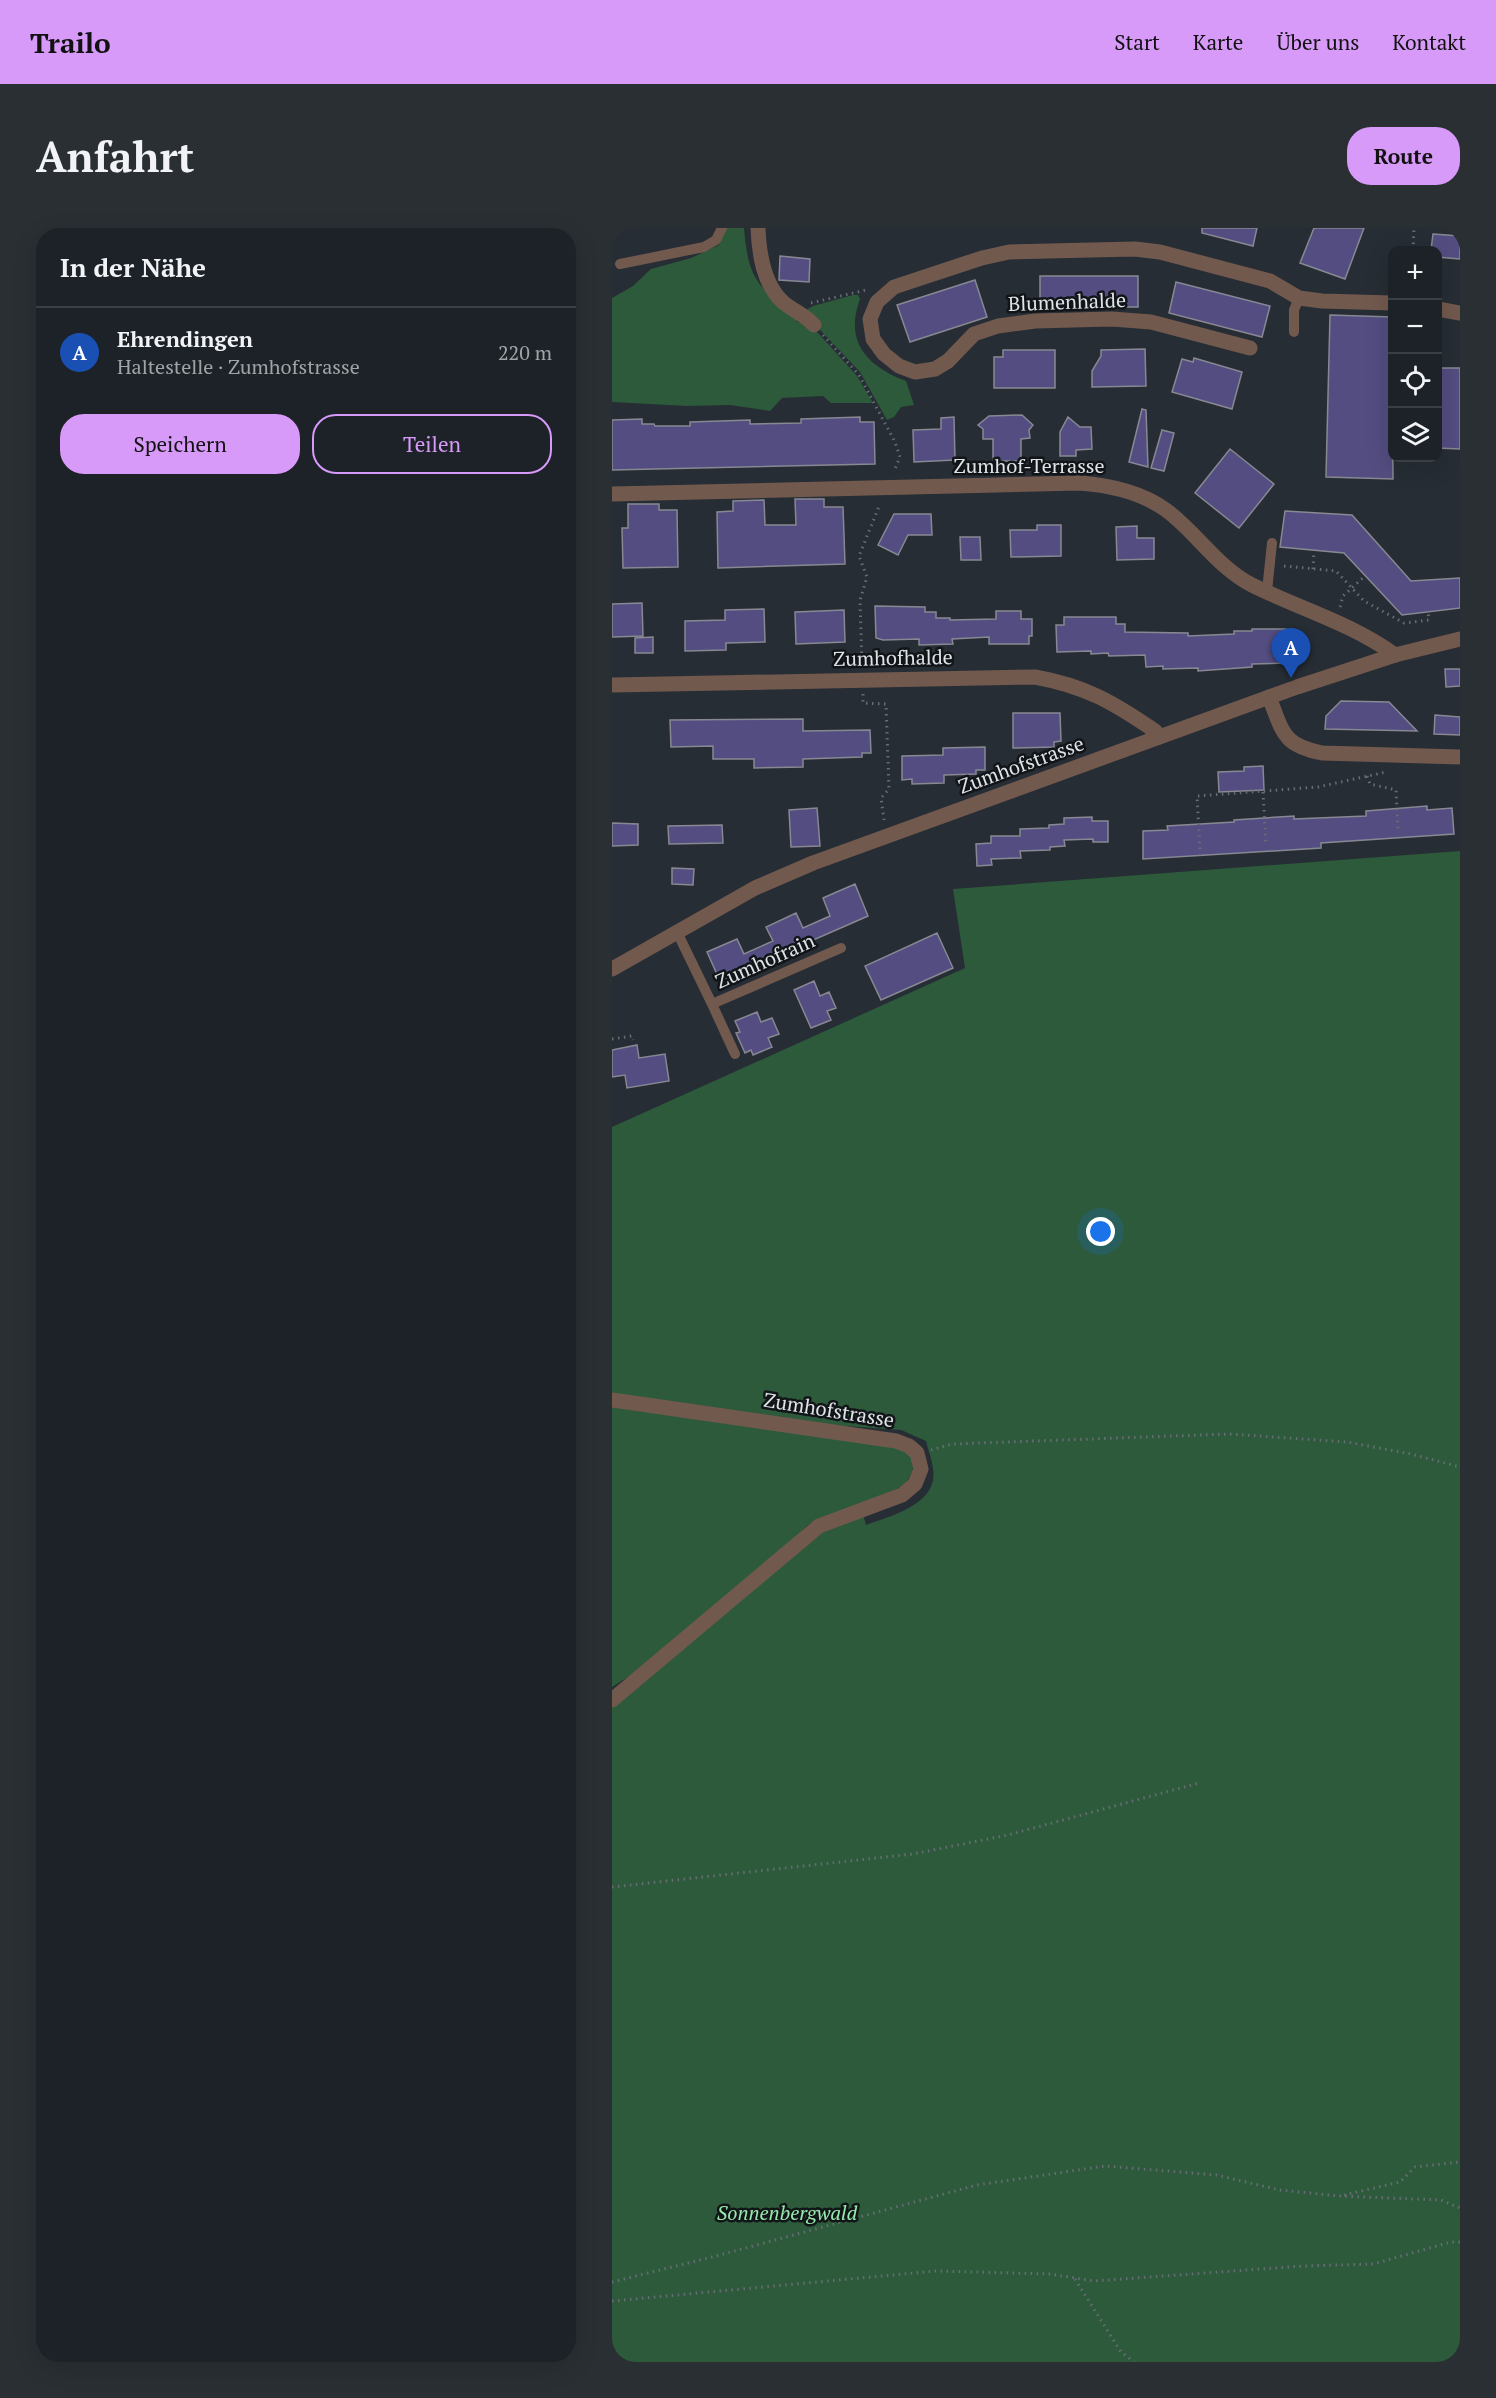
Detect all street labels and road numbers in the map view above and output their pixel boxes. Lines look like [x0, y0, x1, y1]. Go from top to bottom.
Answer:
street label: Blumenhalde [1008, 286, 1126, 317]
street label: Zumhof-Terrasse [953, 452, 1105, 479]
street label: Zumhofhalde [833, 643, 953, 672]
street label: Zumhofstrasse [954, 729, 1087, 800]
street label: Zumhofrain [711, 927, 819, 994]
street label: Zumhofstrasse [762, 1386, 896, 1433]

